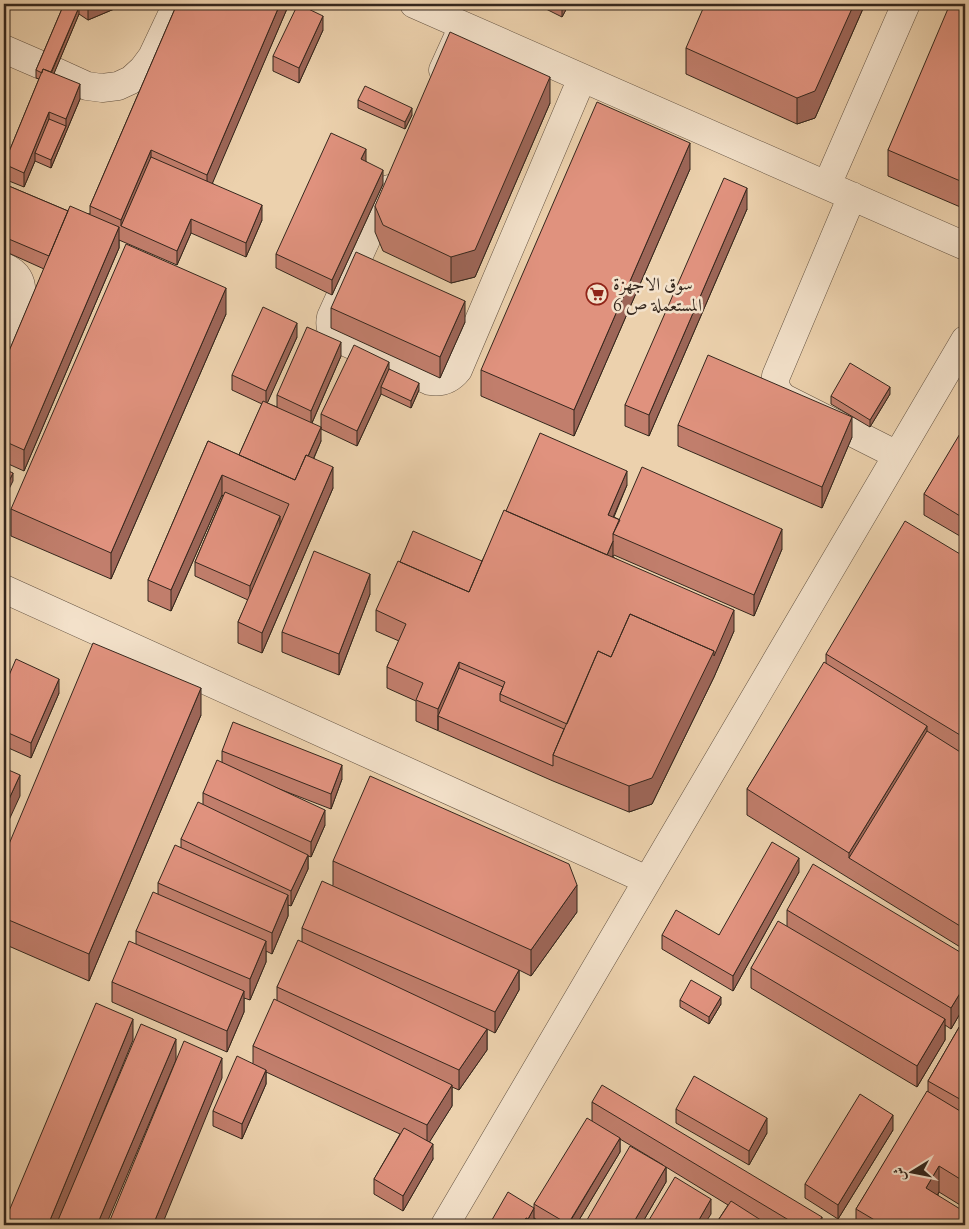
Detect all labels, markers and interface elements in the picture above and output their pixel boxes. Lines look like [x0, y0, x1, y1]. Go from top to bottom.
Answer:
place label: سوق الاجهزة المستعملة ص 6 [613, 273, 702, 320]
supermarket icon: سوق الاجهزة المستعملة ص 6 [585, 282, 609, 306]
north arrow [886, 1146, 936, 1196]
text: ش [890, 1165, 912, 1182]

